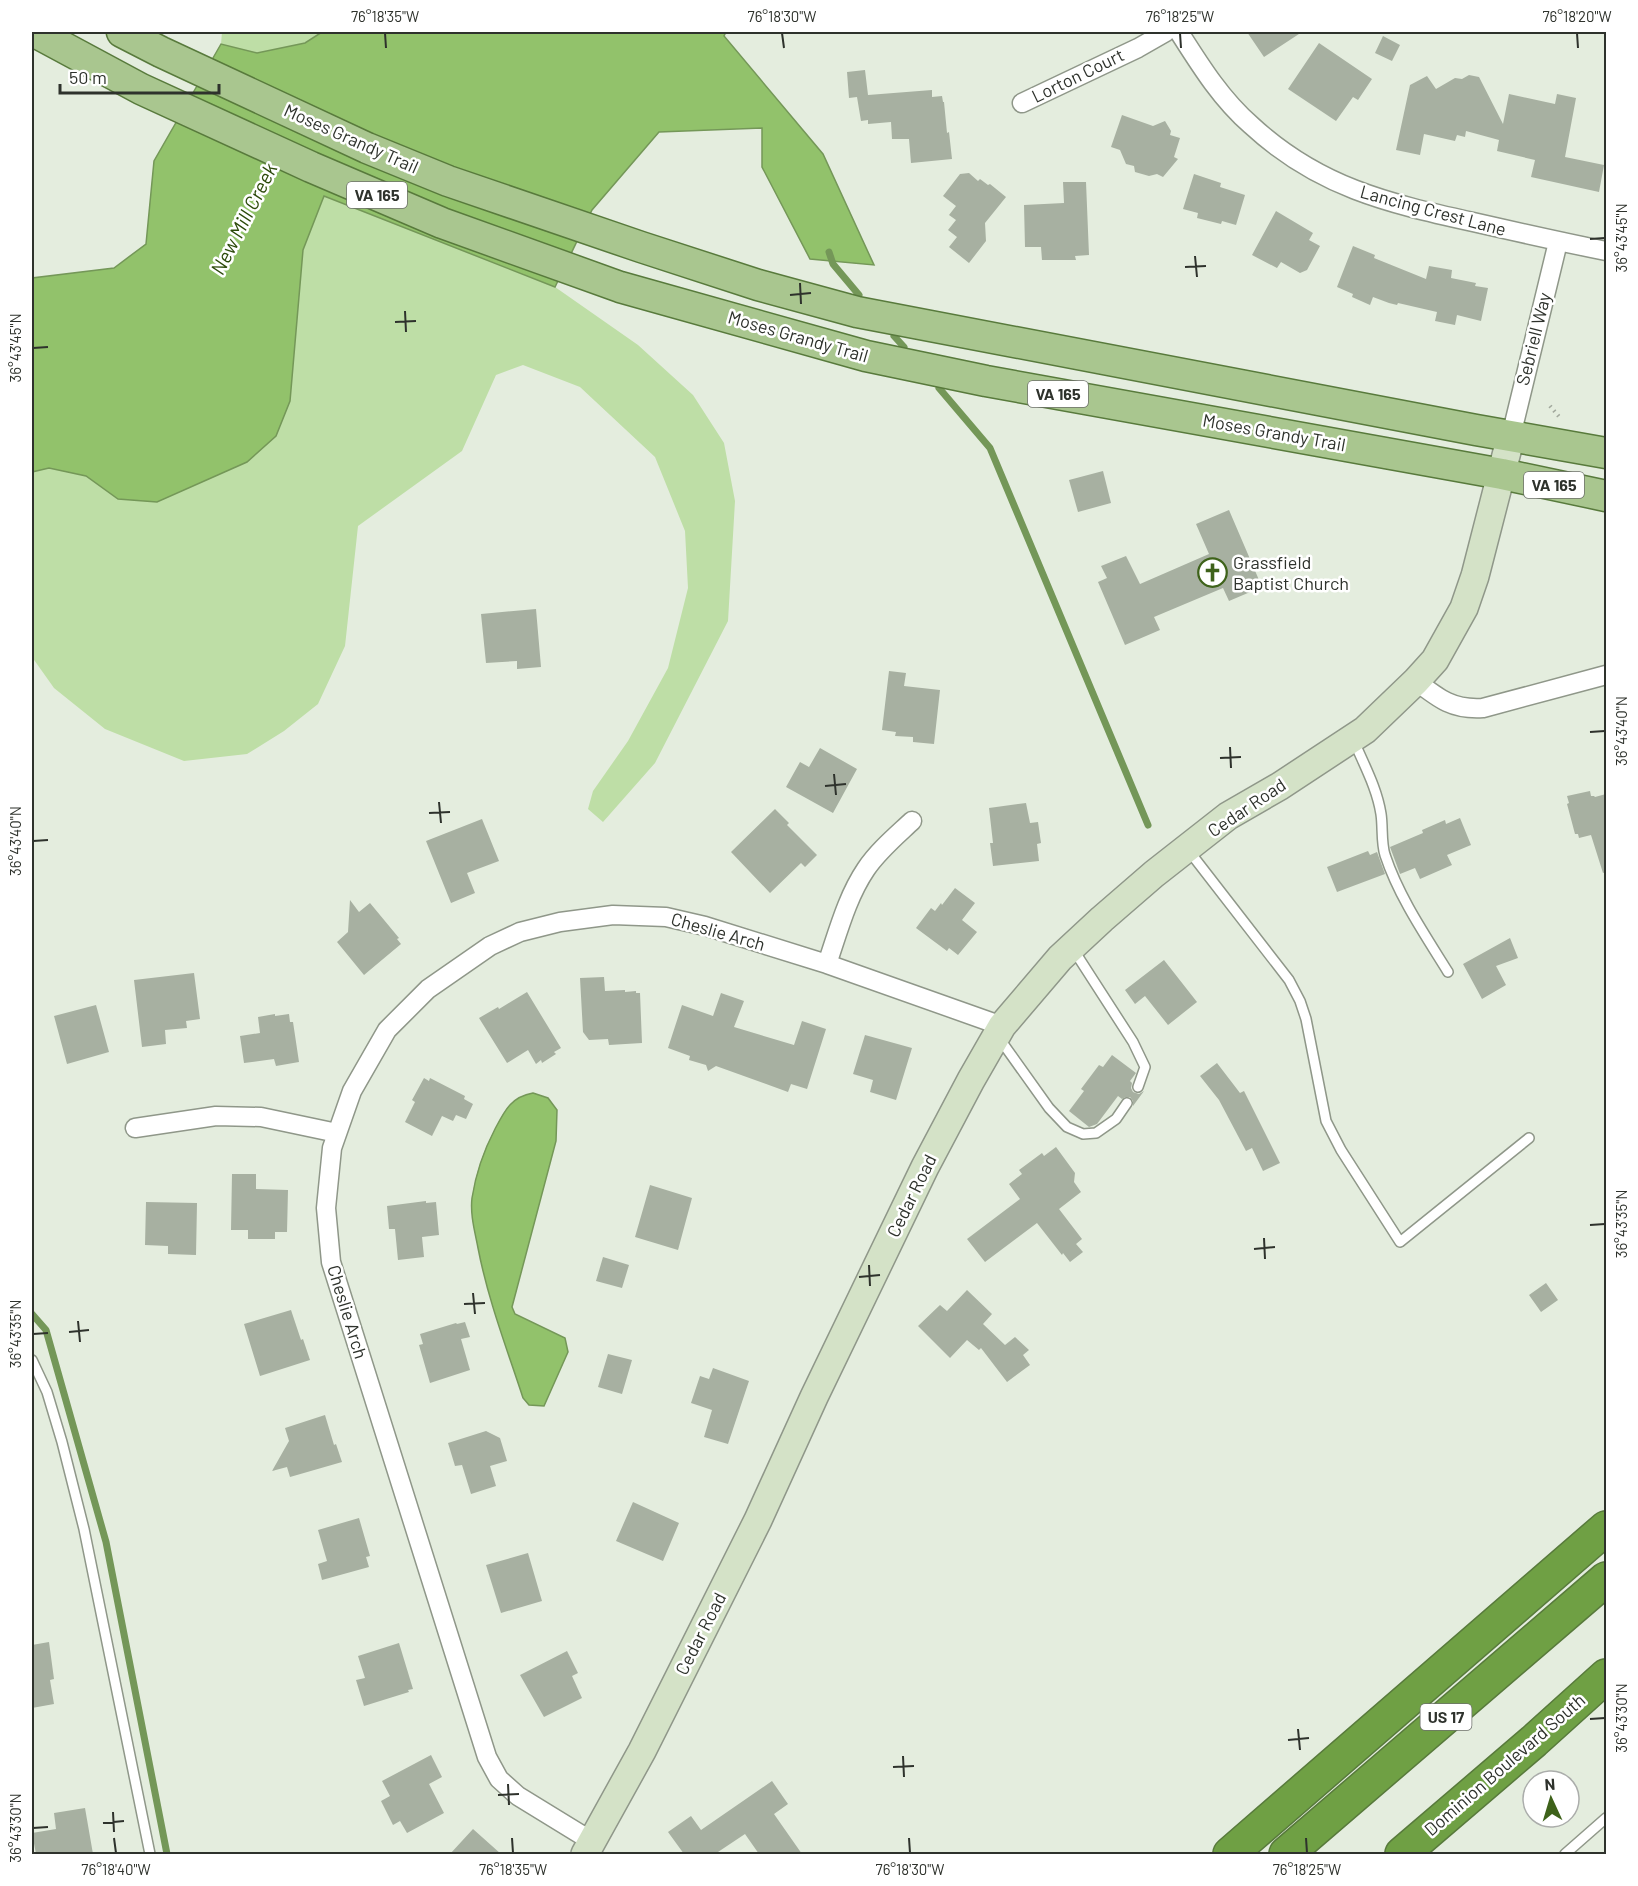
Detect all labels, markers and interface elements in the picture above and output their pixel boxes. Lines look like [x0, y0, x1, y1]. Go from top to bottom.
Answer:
text: 76°18'35"W [351, 7, 419, 25]
text: 76°18'30"W [748, 7, 816, 25]
text: 76°18'25"W [1146, 7, 1214, 25]
text: 76°18'20"W [1542, 7, 1612, 25]
street label: Lorton Court [1028, 43, 1127, 107]
scale bar [60, 57, 219, 95]
text: 50 m [69, 66, 107, 88]
street label: Moses Grandy Trail [281, 99, 422, 178]
water label: New Mill Creek [205, 159, 282, 278]
street label: Lancing Crest Lane [1358, 180, 1509, 240]
road number: VA 165 [347, 182, 407, 208]
text: 36°43'45"N [1612, 203, 1630, 273]
street label: Sebriell Way [1511, 290, 1555, 387]
street label: Moses Grandy Trail [726, 306, 871, 367]
text: 36°43'45"N [6, 313, 24, 383]
road number: VA 165 [1028, 381, 1088, 407]
street label: Moses Grandy Trail [1201, 409, 1347, 455]
road number: VA 165 [1524, 472, 1584, 498]
place label: Grassfield Baptist Church [1233, 551, 1349, 594]
church icon: Grassfield Baptist Church [1196, 557, 1228, 589]
text: 36°43'40"N [1612, 696, 1630, 766]
street label: Cedar Road [1203, 773, 1290, 841]
text: 36°43'40"N [6, 806, 24, 876]
street label: Cheslie Arch [669, 907, 768, 955]
street label: Cedar Road [882, 1151, 941, 1241]
text: 36°43'35"N [1612, 1190, 1630, 1258]
street label: Cheslie Arch [323, 1262, 373, 1361]
text: 36°43'35"N [6, 1300, 24, 1368]
street label: Cedar Road [670, 1589, 730, 1678]
text: 36°43'30"N [1612, 1683, 1630, 1753]
street label: Dominion Boulevard South [1419, 1688, 1589, 1840]
road number: US 17 [1420, 1704, 1472, 1730]
north arrow [1521, 1769, 1581, 1829]
text: N [1544, 1774, 1556, 1793]
text: 36°43'30"N [6, 1793, 24, 1863]
text: 76°18'40"W [81, 1860, 151, 1878]
text: 76°18'35"W [479, 1860, 547, 1878]
text: 76°18'30"W [876, 1860, 944, 1878]
text: 76°18'25"W [1273, 1860, 1341, 1878]

